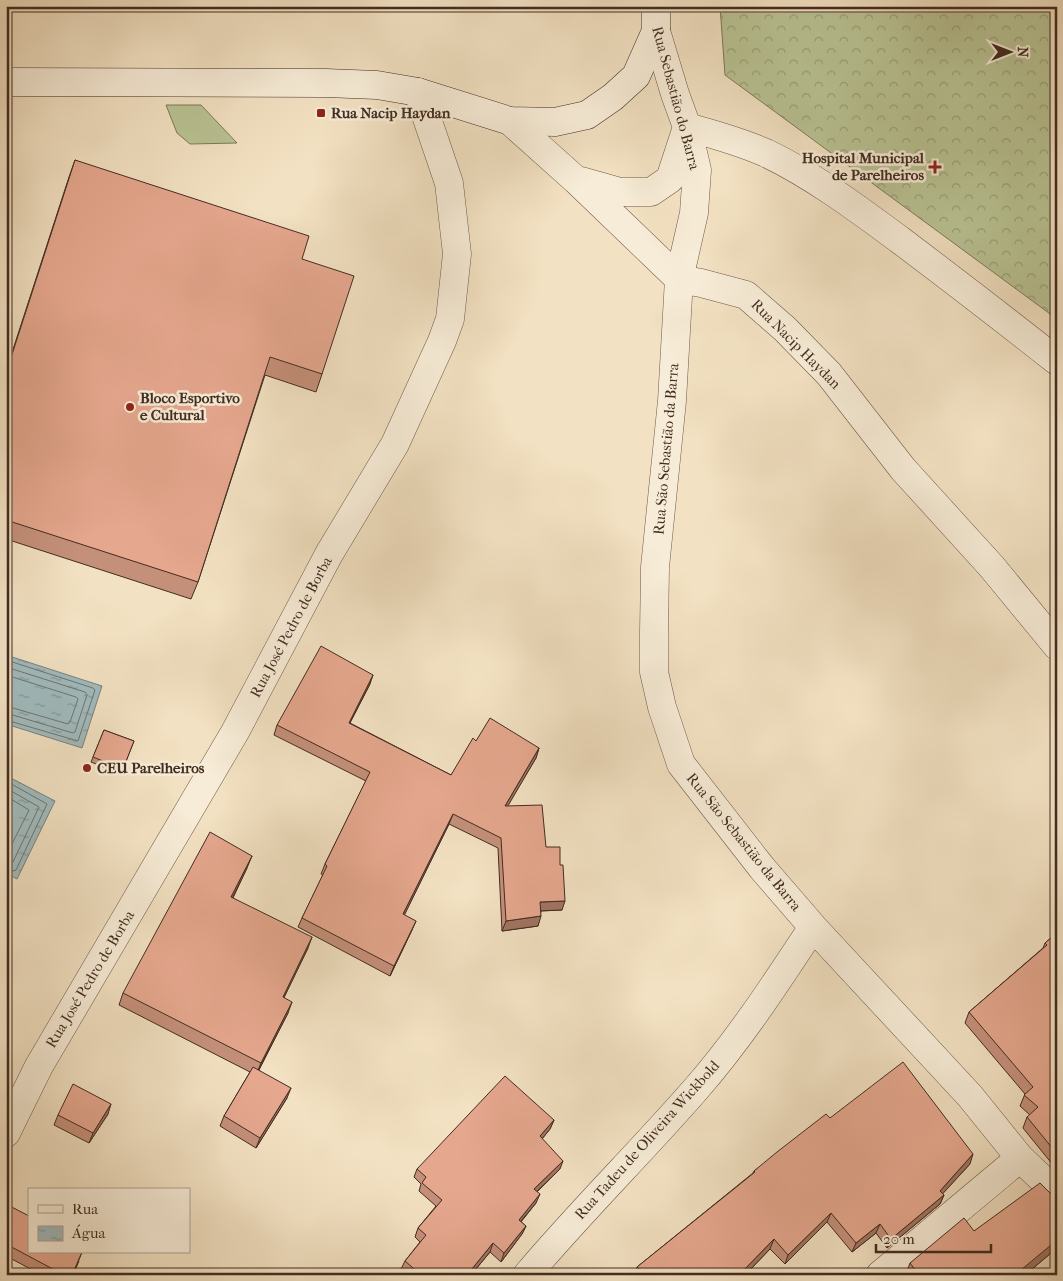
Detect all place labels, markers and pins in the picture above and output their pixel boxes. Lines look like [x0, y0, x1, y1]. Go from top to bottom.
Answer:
place label: Rua Nacip Haydan [331, 104, 451, 122]
marker: Rua Nacip Haydan [315, 107, 327, 119]
place label: Hospital Municipal de Parelheiros [802, 149, 925, 184]
marker: Hospital Municipal de Parelheiros [928, 160, 942, 174]
place label: Bloco Esportivo e Cultural [140, 389, 240, 424]
marker: Bloco Esportivo e Cultural [124, 401, 136, 413]
place label: CEU Parelheiros [97, 759, 205, 777]
marker: CEU Parelheiros [81, 762, 93, 774]

